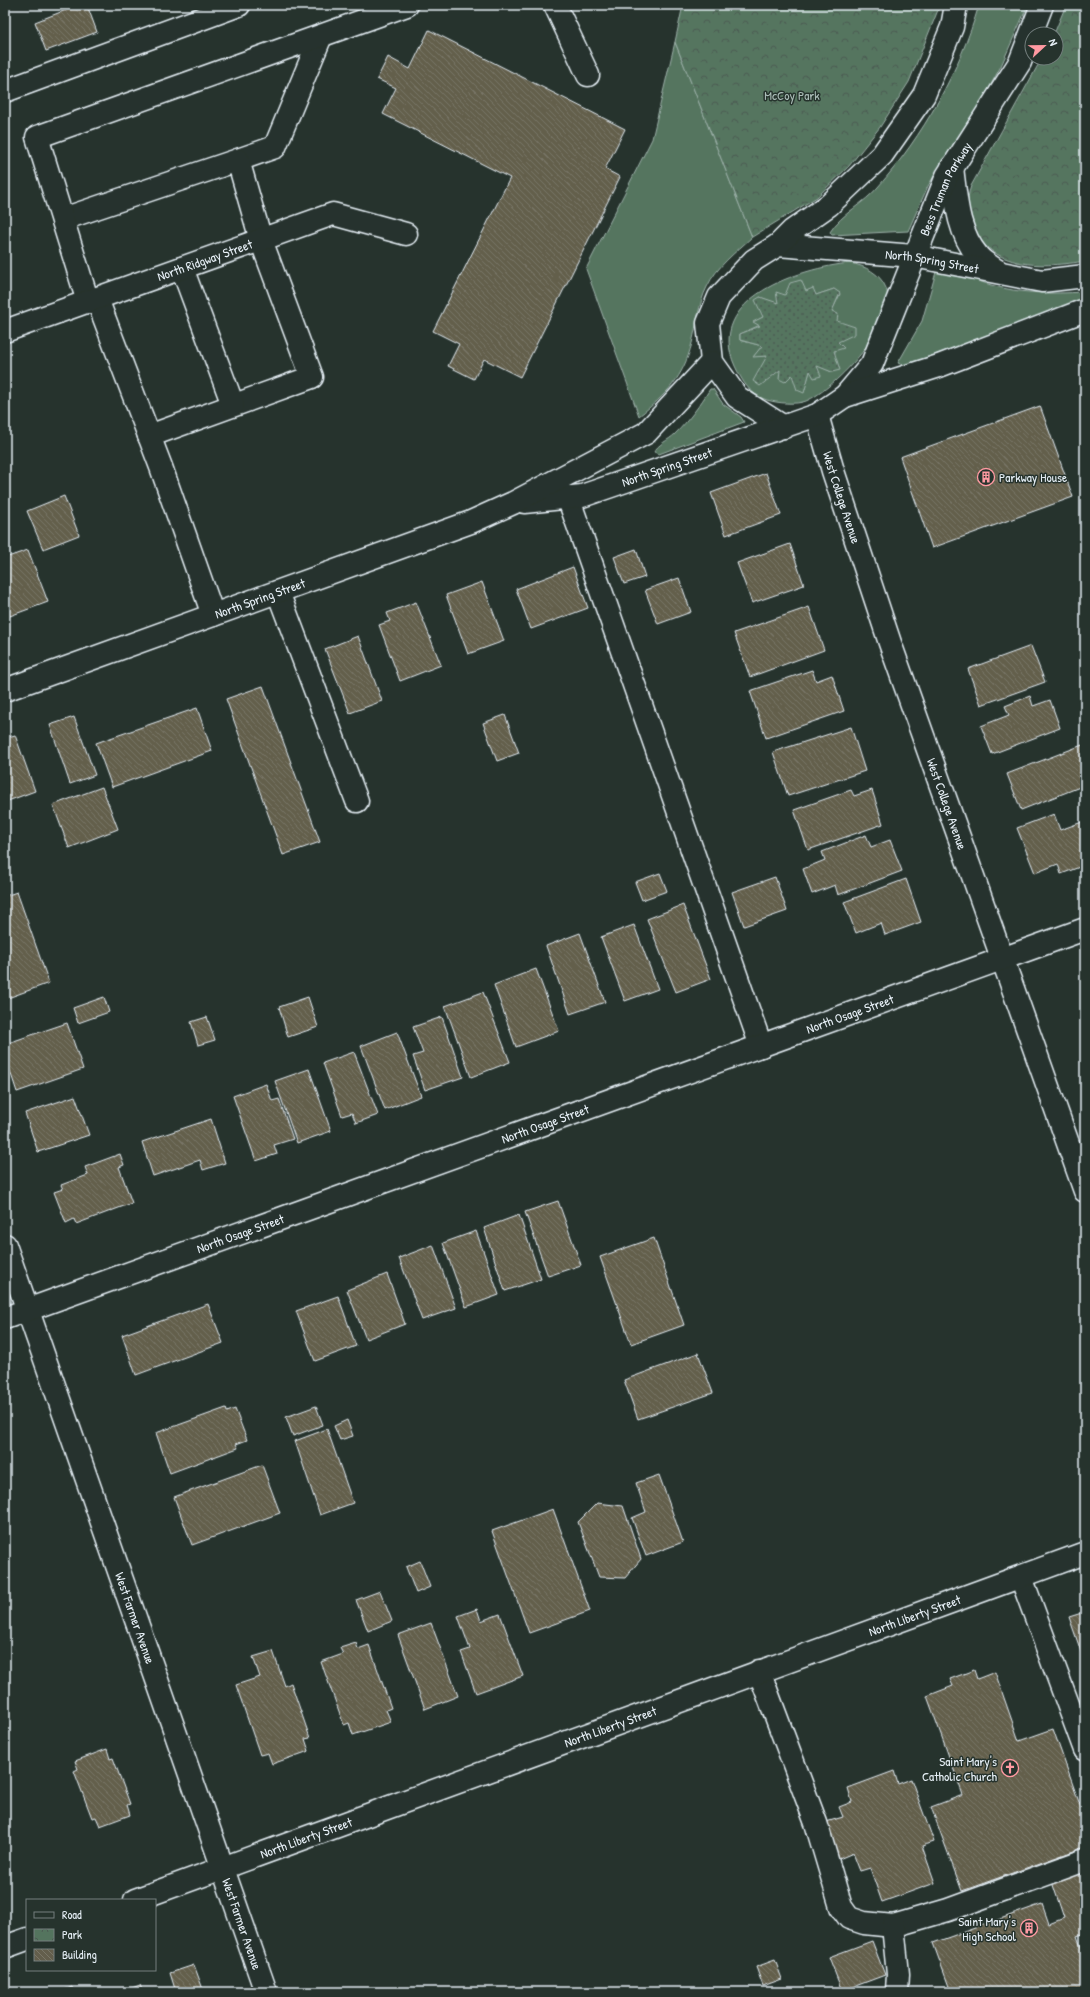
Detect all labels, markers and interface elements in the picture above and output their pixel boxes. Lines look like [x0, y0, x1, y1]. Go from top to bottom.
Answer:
north arrow [1024, 26, 1064, 66]
text: N [1046, 37, 1061, 48]
park label: McCoy Park [764, 86, 820, 104]
street label: Bess Truman Parkway [915, 138, 976, 238]
street label: North Ridgway Street [155, 234, 255, 285]
street label: North Spring Street [885, 245, 981, 278]
street label: North Spring Street [619, 443, 715, 491]
street label: West College Avenue [819, 449, 865, 546]
building icon: Parkway House [976, 467, 996, 487]
place label: Parkway House [999, 468, 1067, 486]
street label: North Spring Street [212, 573, 308, 623]
street label: West College Avenue [923, 756, 972, 852]
street label: North Osage Street [804, 989, 897, 1038]
street label: North Osage Street [499, 1099, 592, 1148]
street label: North Osage Street [194, 1209, 287, 1257]
street label: West Farmer Avenue [111, 1570, 160, 1666]
street label: North Liberty Street [866, 1590, 964, 1640]
street label: North Liberty Street [562, 1701, 659, 1751]
place label: Saint Mary's Catholic Church [922, 1752, 998, 1785]
church icon: Saint Mary's Catholic Church [1000, 1758, 1020, 1778]
street label: North Liberty Street [257, 1812, 355, 1863]
street label: West Farmer Avenue [218, 1876, 266, 1972]
legend [26, 1899, 156, 1971]
text: Road [62, 1906, 82, 1923]
place label: Saint Mary's High School [958, 1912, 1017, 1945]
building icon: Saint Mary's High School [1019, 1918, 1039, 1938]
text: Park [62, 1926, 82, 1943]
text: Building [62, 1946, 97, 1963]

